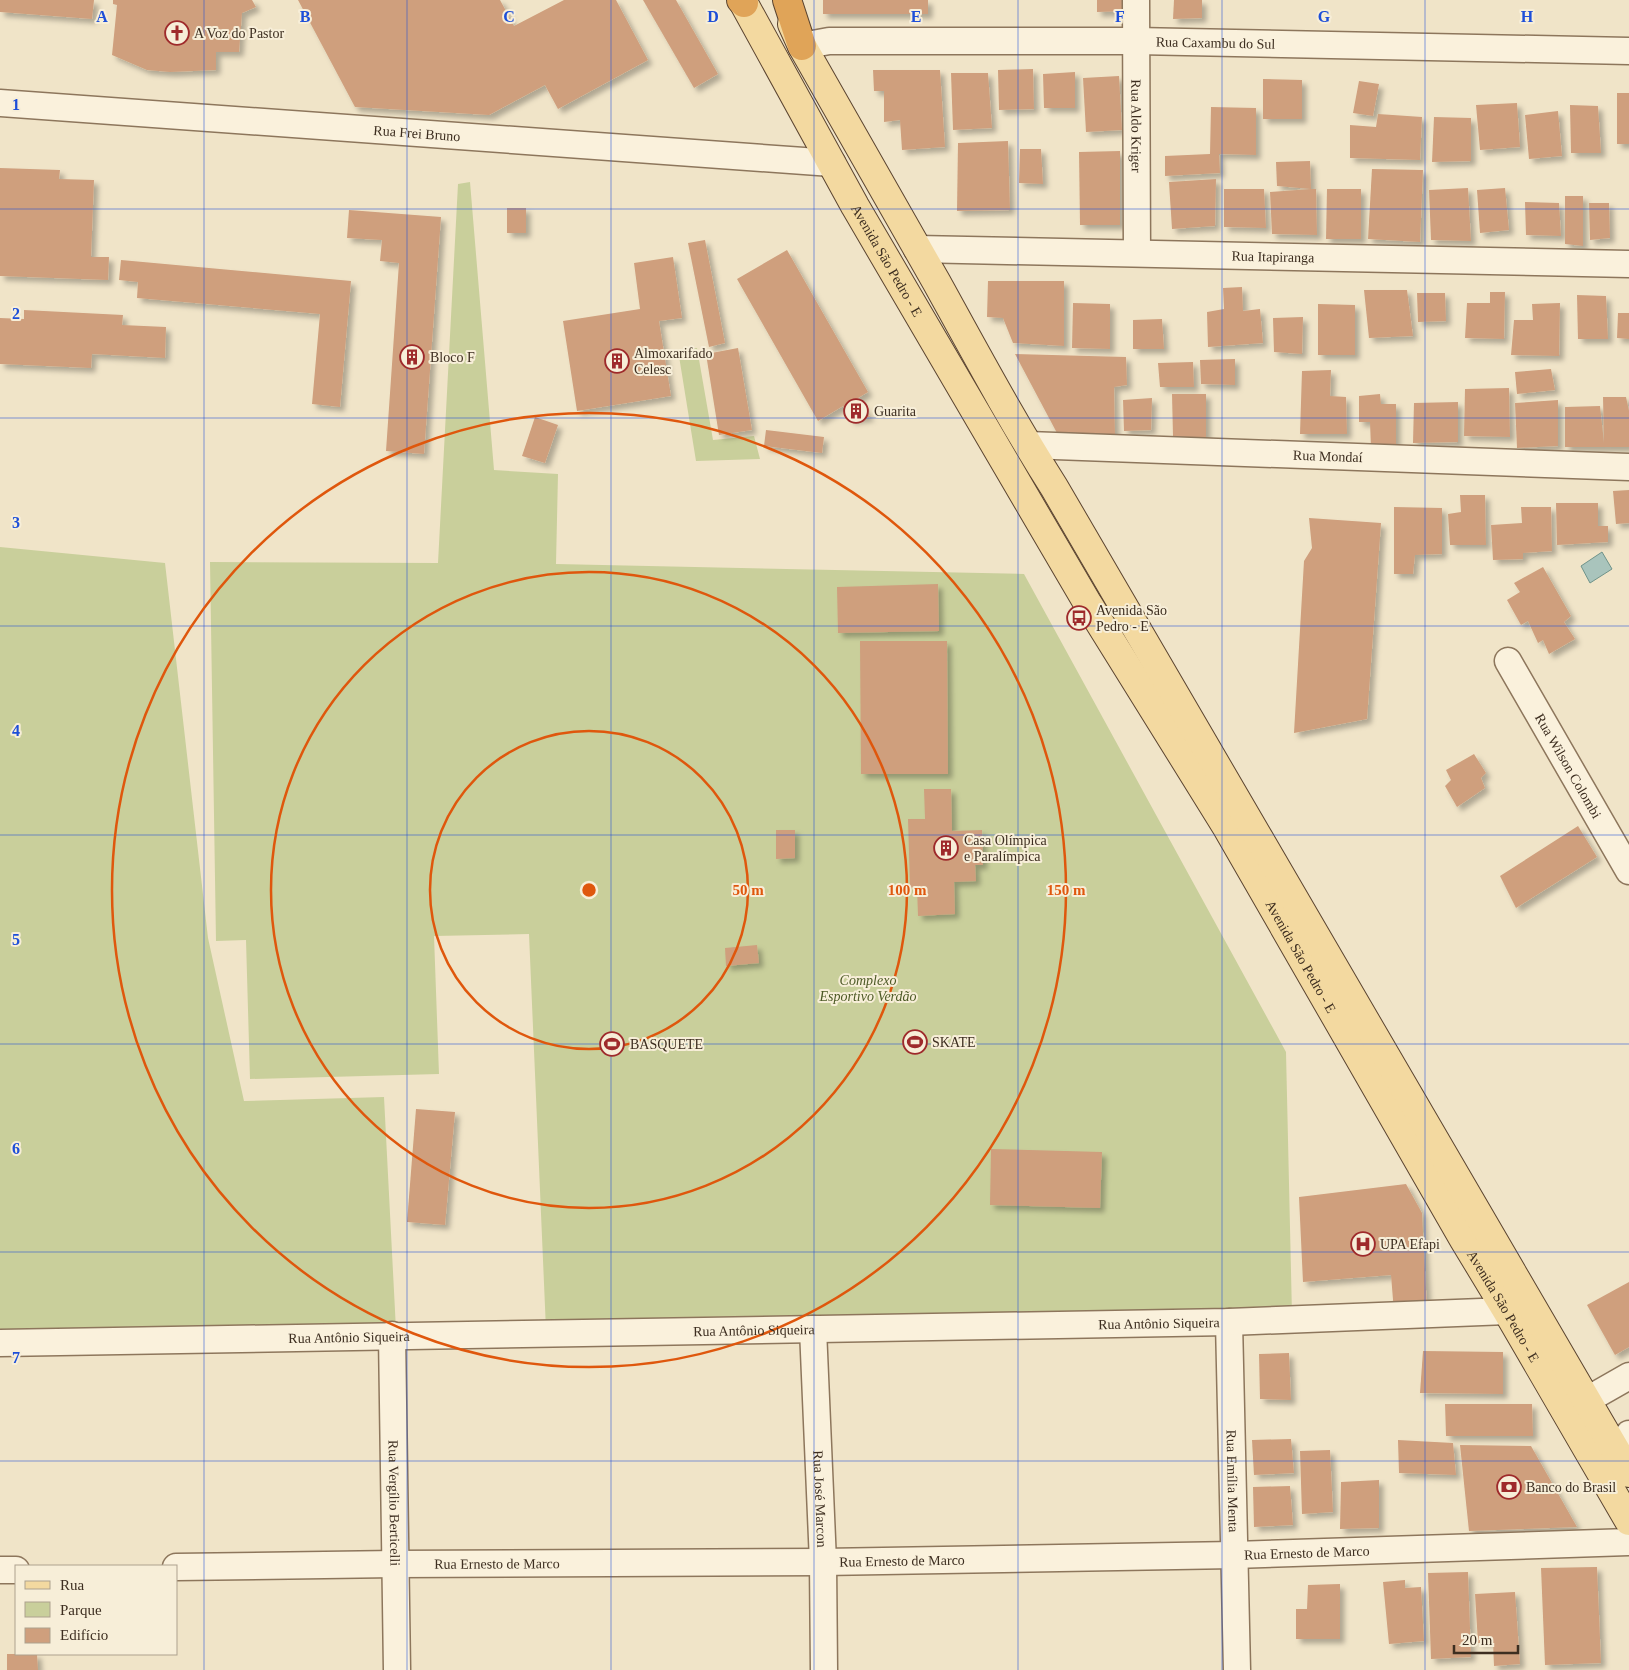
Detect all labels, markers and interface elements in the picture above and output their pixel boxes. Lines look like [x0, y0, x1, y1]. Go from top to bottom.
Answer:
text: A [96, 8, 108, 25]
text: B [300, 8, 311, 25]
text: C [503, 8, 515, 25]
text: D [707, 8, 719, 25]
text: E [911, 8, 921, 25]
text: F [1115, 8, 1125, 25]
text: G [1318, 8, 1331, 25]
text: H [1521, 8, 1534, 25]
church icon: A Voz do Pastor [164, 20, 190, 46]
place label: A Voz do Pastor [194, 26, 284, 41]
street label: Rua Caxambu do Sul [1156, 34, 1275, 52]
street label: Rua Aldo Kriger [1128, 79, 1144, 173]
text: 1 [12, 96, 20, 113]
street label: Rua Frei Bruno [373, 123, 461, 144]
street label: Avenida São Pedro - E [848, 202, 925, 319]
street label: Rua Itapiranga [1231, 249, 1315, 265]
text: 2 [12, 305, 20, 322]
building icon: Bloco F [399, 344, 425, 370]
place label: Almoxarifado Celesc [634, 346, 713, 377]
building icon: Almoxarifado Celesc [604, 348, 630, 374]
place label: Bloco F [430, 350, 475, 365]
building icon: Guarita [843, 398, 869, 424]
place label: Guarita [874, 404, 917, 419]
street label: Rua Mondaí [1293, 448, 1363, 465]
text: 3 [12, 514, 20, 531]
place label: Avenida São Pedro - E [1096, 603, 1167, 634]
bus stop icon: Avenida São Pedro - E [1066, 605, 1092, 631]
street label: Rua Wilson Colombi [1532, 711, 1604, 821]
text: 4 [12, 722, 20, 739]
place label: Casa Olímpica e Paralímpica [964, 833, 1048, 864]
building icon: Casa Olímpica e Paralímpica [933, 835, 959, 861]
centre of rings [580, 881, 598, 899]
text: 50 m [732, 882, 764, 898]
text: 100 m [888, 882, 927, 898]
text: 150 m [1047, 882, 1086, 898]
street label: Avenida São Pedro - E [1262, 898, 1339, 1016]
text: 5 [12, 931, 20, 948]
park label: Complexo Esportivo Verdão [818, 973, 917, 1004]
sports icon: SKATE [902, 1029, 928, 1055]
sports icon: BASQUETE [599, 1031, 625, 1057]
place label: SKATE [932, 1035, 976, 1050]
place label: BASQUETE [630, 1037, 703, 1052]
text: 6 [12, 1140, 20, 1157]
hospital icon: UPA Efapi [1350, 1231, 1376, 1257]
place label: UPA Efapi [1380, 1237, 1440, 1252]
street label: Avenida São Pedro - E [1464, 1248, 1542, 1365]
street label: Rua Antônio Siqueira [1098, 1315, 1220, 1332]
street label: Rua Antônio Siqueira [693, 1322, 815, 1339]
street label: Rua Antônio Siqueira [288, 1329, 411, 1346]
text: 7 [12, 1349, 20, 1366]
street label: Rua Emília Menta [1223, 1429, 1241, 1533]
street label: Rua Vergílio Berticelli [386, 1440, 402, 1566]
street label: Rua José Marcon [810, 1450, 829, 1548]
bank icon: Banco do Brasil [1496, 1474, 1522, 1500]
place label: Banco do Brasil [1526, 1480, 1616, 1495]
street label: Rua Ernesto de Marco [1244, 1544, 1370, 1563]
street label: Rua Ernesto de Marco [839, 1553, 965, 1570]
street label: Rua Ernesto de Marco [434, 1556, 560, 1572]
legend [15, 1565, 178, 1655]
text: Rua [60, 1577, 85, 1593]
text: Parque [60, 1602, 102, 1618]
scale bar [1454, 1622, 1518, 1654]
text: Edifício [60, 1627, 108, 1643]
text: 20 m [1462, 1632, 1493, 1648]

